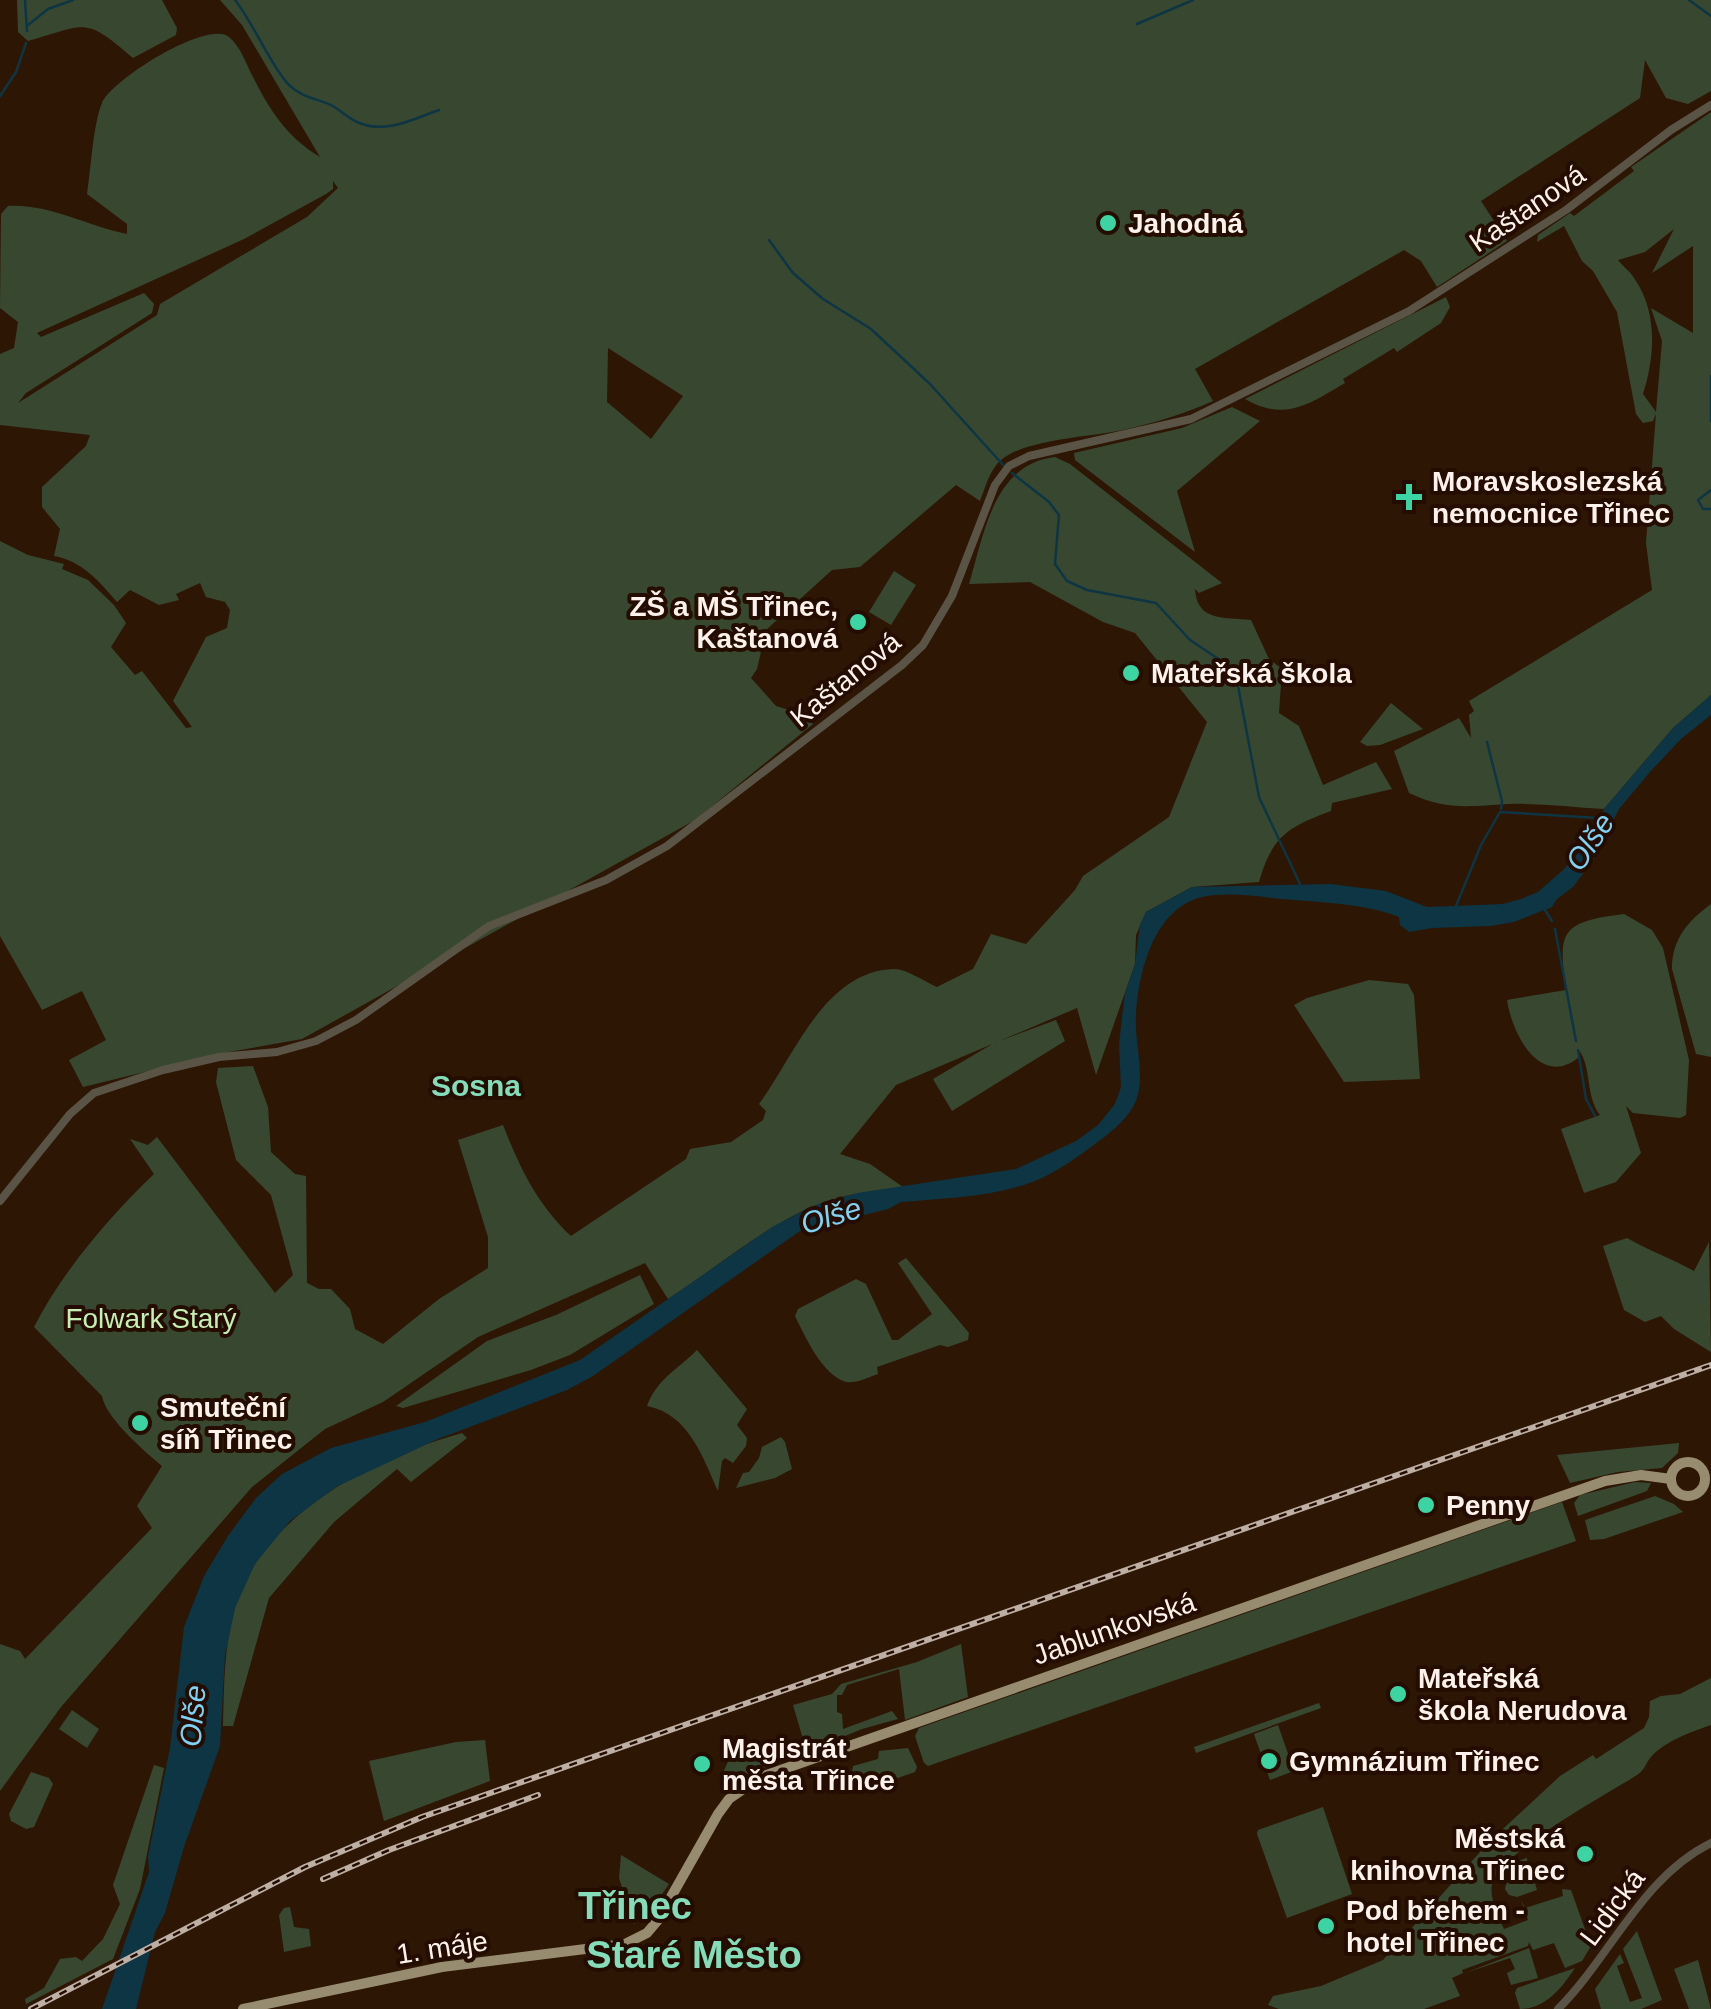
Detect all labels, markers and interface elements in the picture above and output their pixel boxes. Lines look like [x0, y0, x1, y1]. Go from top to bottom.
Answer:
street label: Kaštanová [1464, 158, 1591, 258]
place label: Jahodná [1128, 208, 1244, 239]
marker: Jahodná [1097, 212, 1119, 234]
place label: Moravskoslezská nemocnice Třinec [1432, 466, 1670, 529]
marker: Moravskoslezská nemocnice Třinec [1396, 484, 1422, 510]
place label: ZŠ a MŠ Třinec, Kaštanová [630, 590, 838, 654]
marker: ZŠ a MŠ Třinec, Kaštanová [847, 611, 869, 633]
street label: Kaštanová [784, 625, 907, 733]
place label: Mateřská škola [1151, 658, 1352, 689]
marker: Mateřská škola [1120, 662, 1142, 684]
water label: Olše [1559, 807, 1621, 877]
district label: Sosna [431, 1069, 521, 1102]
water label: Olše [797, 1191, 865, 1240]
park label: Folwark Starý [65, 1303, 237, 1334]
place label: Smuteční síň Třinec [160, 1392, 292, 1455]
marker: Smuteční síň Třinec [129, 1412, 151, 1434]
place label: Penny [1446, 1490, 1530, 1521]
marker: Penny [1415, 1494, 1437, 1516]
street label: Jablunkovská [1029, 1586, 1200, 1671]
place label: Mateřská škola Nerudova [1418, 1663, 1627, 1726]
marker: Mateřská škola Nerudova [1387, 1683, 1409, 1705]
water label: Olše [173, 1684, 212, 1748]
place label: Magistrát města Třince [722, 1733, 895, 1796]
place label: Gymnázium Třinec [1289, 1746, 1540, 1777]
marker: Gymnázium Třinec [1258, 1750, 1280, 1772]
marker: Magistrát města Třince [691, 1753, 713, 1775]
place label: Městská knihovna Třinec [1350, 1823, 1565, 1886]
marker: Městská knihovna Třinec [1574, 1843, 1596, 1865]
street label: Lidická [1574, 1863, 1651, 1951]
district label: Třinec [578, 1885, 692, 1927]
place label: Pod břehem - hotel Třinec [1346, 1895, 1525, 1958]
marker: Pod břehem - hotel Třinec [1315, 1915, 1337, 1937]
street label: 1. máje [394, 1925, 490, 1970]
district label: Staré Město [586, 1934, 802, 1976]

